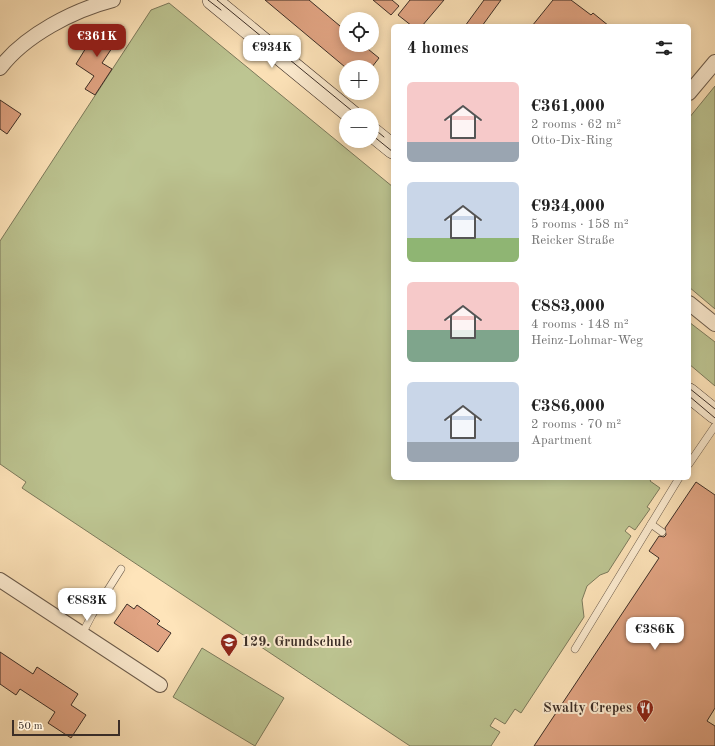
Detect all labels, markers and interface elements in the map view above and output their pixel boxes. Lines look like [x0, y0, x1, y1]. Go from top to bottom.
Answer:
map controls [339, 12, 379, 148]
button: locate [339, 12, 379, 52]
pin: €361K [69, 24, 125, 58]
text: €361K [77, 30, 117, 43]
pin: €934K [244, 35, 300, 69]
icon: filters [653, 37, 675, 59]
text: 4 homes [407, 40, 469, 57]
text: €934K [252, 41, 292, 54]
button: + [339, 60, 379, 100]
icon: home [439, 98, 487, 146]
text: €361,000 [531, 98, 605, 115]
button: − [339, 108, 379, 148]
text: 2 rooms · 62 m² [531, 118, 621, 131]
text: Otto-Dix-Ring [531, 134, 613, 147]
icon: home [439, 198, 487, 246]
text: €934,000 [531, 198, 605, 215]
text: 5 rooms · 158 m² [531, 218, 629, 231]
text: Reicker Straße [531, 234, 614, 247]
icon: home [439, 298, 487, 346]
text: €883,000 [531, 298, 605, 315]
text: 4 rooms · 148 m² [531, 318, 629, 331]
text: Heinz-Lohmar-Weg [531, 334, 643, 347]
icon: home [439, 398, 487, 446]
text: €386,000 [531, 398, 605, 415]
text: 2 rooms · 70 m² [531, 418, 621, 431]
text: Apartment [531, 434, 592, 447]
pin: €883K [59, 588, 115, 622]
text: €883K [67, 594, 107, 607]
pin: €386K [627, 617, 683, 651]
text: €386K [635, 623, 675, 636]
school or university icon: 129. Grundschule [219, 632, 239, 657]
place label: 129. Grundschule [242, 635, 352, 649]
restaurant icon: Swalty Crepes [635, 698, 655, 723]
place label: Swalty Crepes [543, 701, 632, 715]
scale bar [12, 718, 120, 737]
text: 50 m [18, 721, 43, 732]

